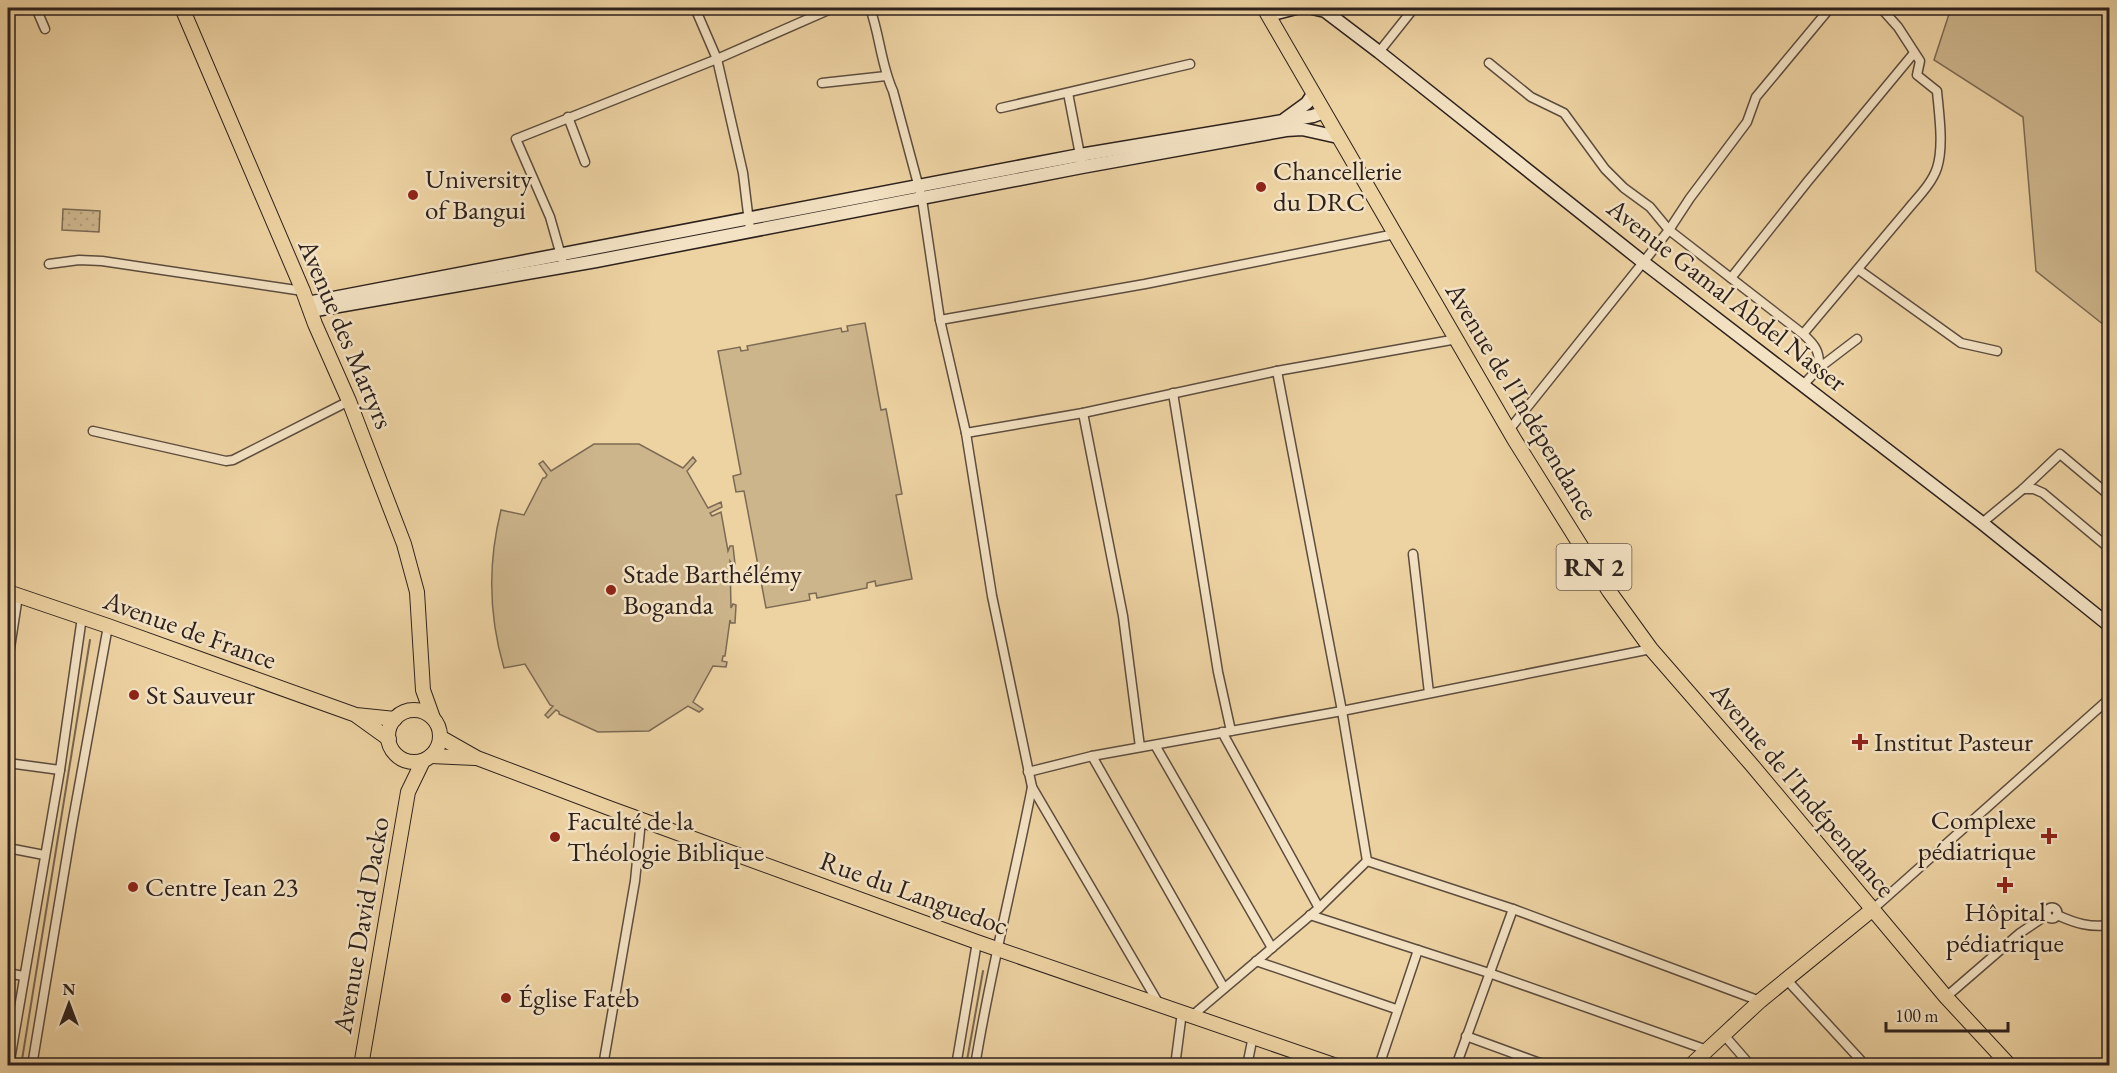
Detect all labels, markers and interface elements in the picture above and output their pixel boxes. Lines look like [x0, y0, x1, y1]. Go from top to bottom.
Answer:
place label: Chancellerie du DRC [1273, 153, 1402, 219]
place label: University of Bangui [425, 161, 532, 227]
marker: Chancellerie du DRC [1254, 180, 1268, 194]
marker: University of Bangui [406, 188, 420, 202]
street label: Avenue Gamal Abdel Nasser [1600, 189, 1854, 399]
street label: Avenue des Martyrs [290, 233, 402, 434]
street label: Avenue de l'Indépendance [1437, 275, 1607, 526]
road number: RN 2 [1556, 544, 1632, 590]
place label: Stade Barthélémy Boganda [623, 556, 802, 622]
street label: Avenue de France [98, 582, 281, 677]
marker: Stade Barthélémy Boganda [604, 583, 618, 597]
street label: Avenue de l'Indépendance [1702, 674, 1904, 905]
place label: St Sauveur [146, 677, 255, 712]
marker: St Sauveur [127, 688, 141, 702]
place label: Institut Pasteur [1874, 724, 2033, 759]
marker: Institut Pasteur [1851, 733, 1869, 751]
place label: Complexe pédiatrique [1918, 802, 2036, 868]
place label: Faculté de la Théologie Biblique [567, 803, 764, 869]
street label: Avenue David Dacko [324, 814, 397, 1037]
marker: Complexe pédiatrique [2040, 827, 2058, 845]
marker: Faculté de la Théologie Biblique [548, 830, 562, 844]
street label: Rue du Languedoc [815, 842, 1013, 943]
place label: Centre Jean 23 [145, 869, 298, 904]
marker: Hôpital pédiatrique [1996, 876, 2014, 894]
marker: Centre Jean 23 [126, 880, 140, 894]
place label: Hôpital pédiatrique [1946, 894, 2064, 960]
north arrow [39, 974, 99, 1034]
text: N [63, 979, 76, 1000]
place label: Église Fateb [518, 980, 639, 1015]
marker: Église Fateb [499, 991, 513, 1005]
scale bar [1886, 995, 2008, 1033]
text: 100 m [1895, 1004, 1939, 1027]

